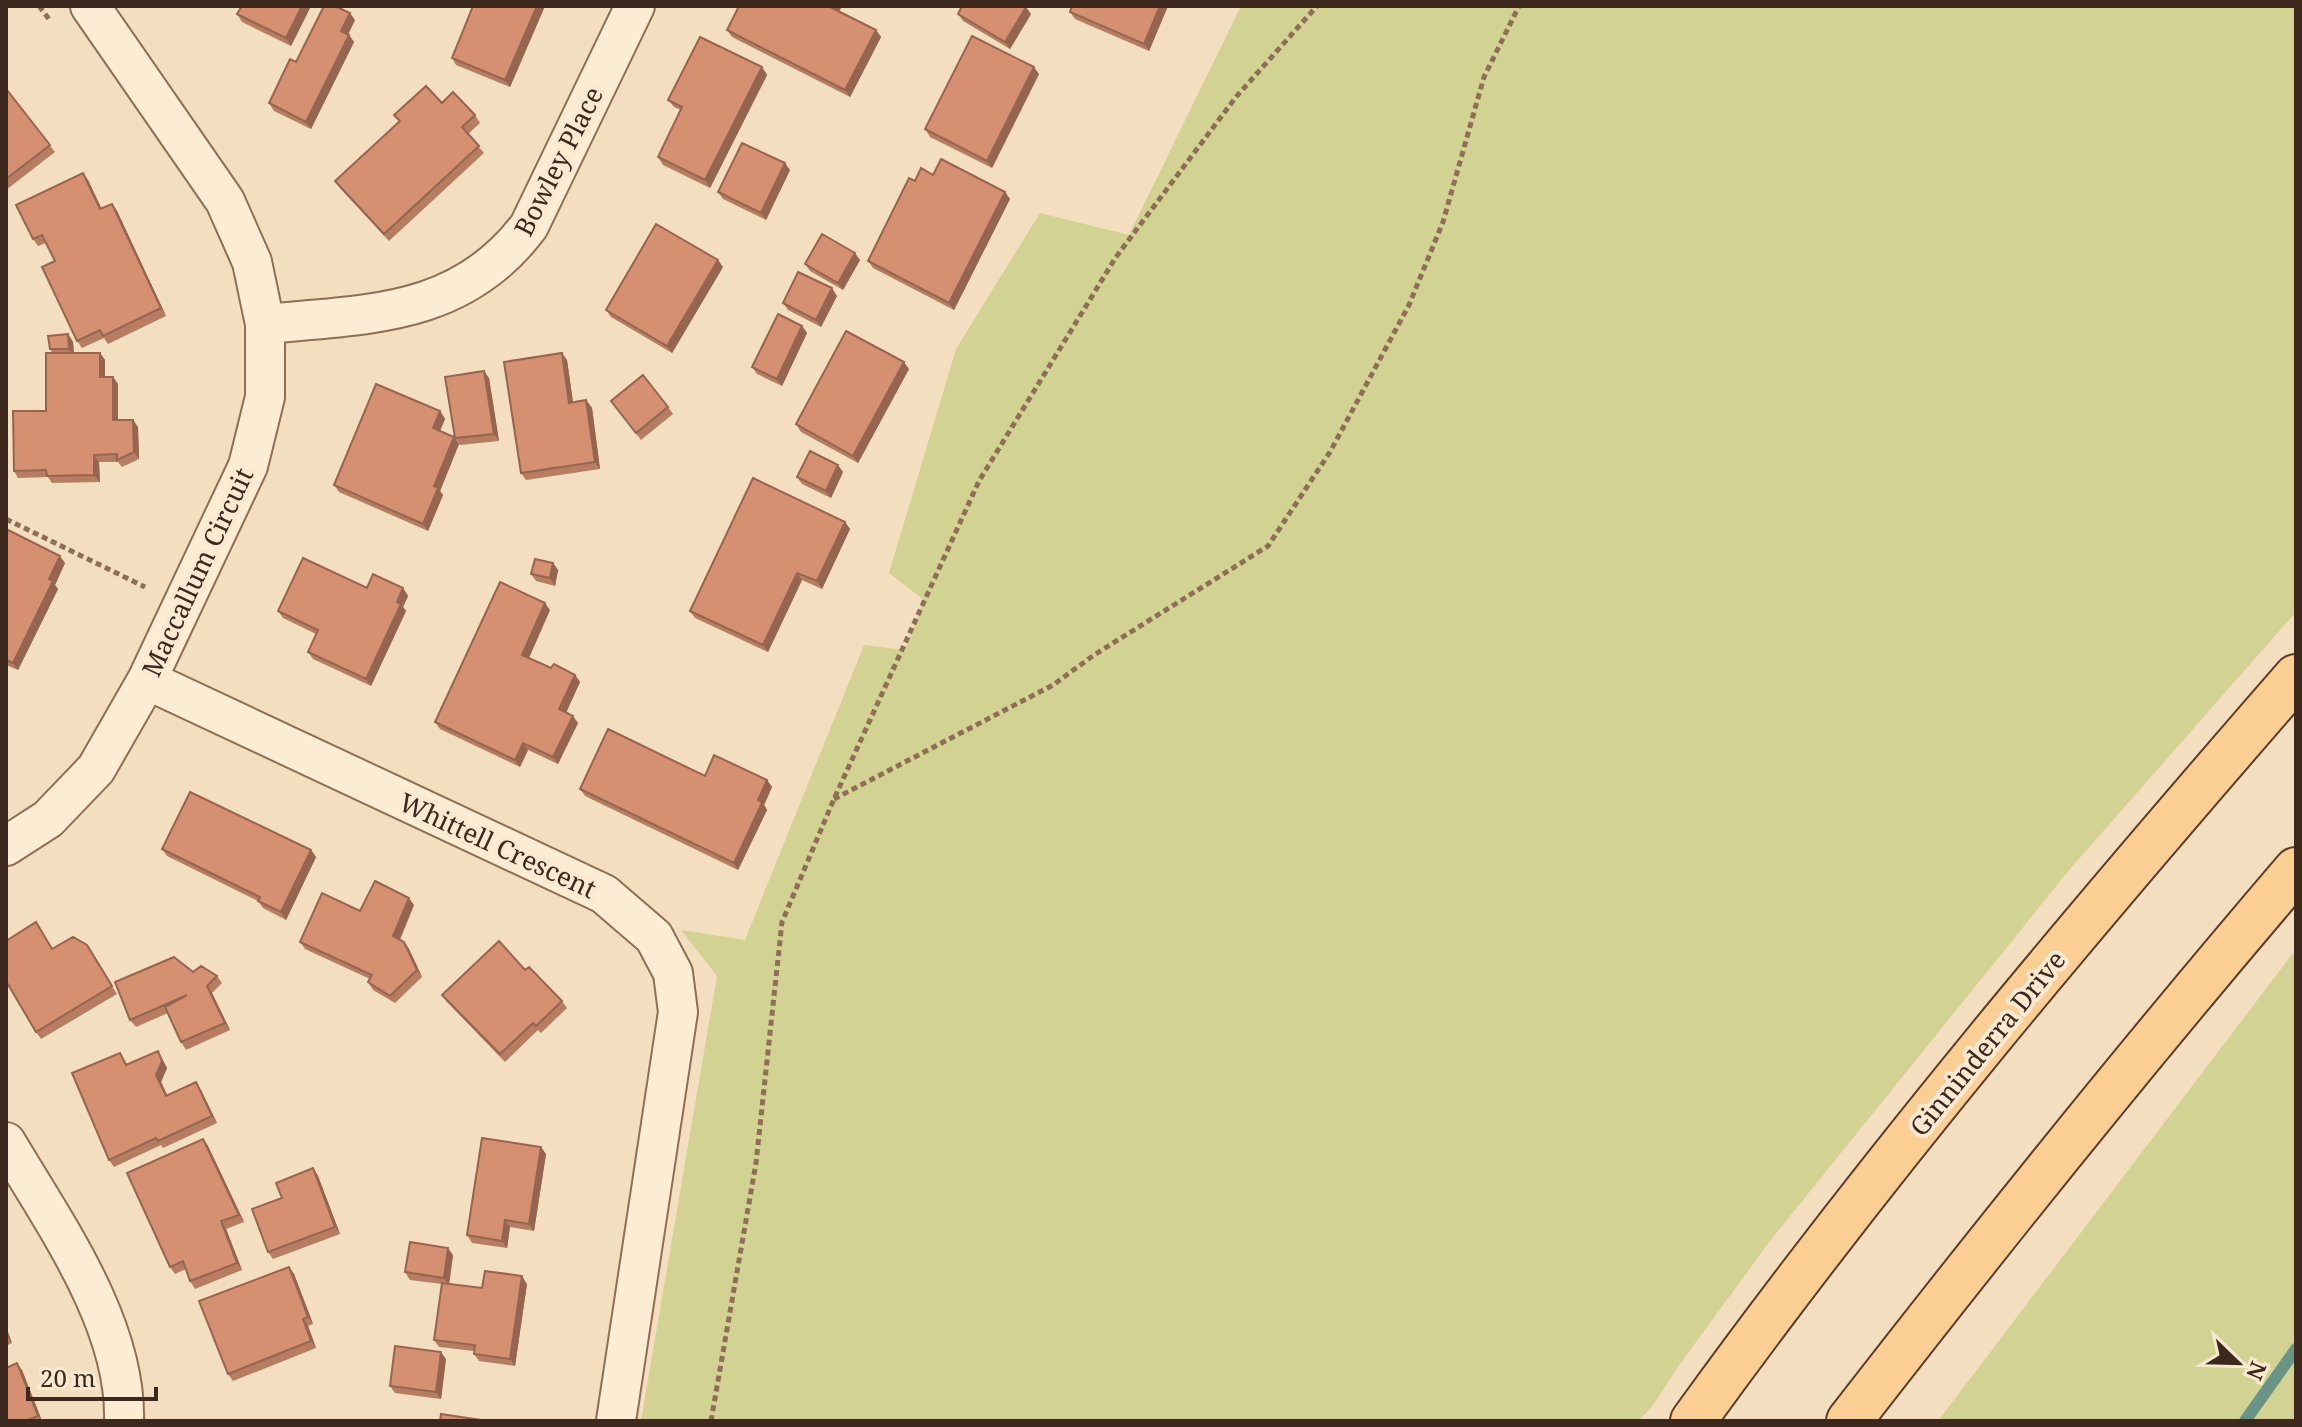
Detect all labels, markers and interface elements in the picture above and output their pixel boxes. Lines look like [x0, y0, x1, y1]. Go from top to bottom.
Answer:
street label: Bowley Place [505, 80, 611, 242]
street label: Maccallum Circuit [133, 462, 261, 682]
street label: Whittell Crescent [394, 784, 602, 906]
street label: Ginninderra Drive [1901, 943, 2073, 1143]
north arrow [2198, 1323, 2278, 1403]
scale bar [28, 1351, 156, 1401]
text: N [2240, 1357, 2275, 1385]
text: 20 m [40, 1361, 96, 1394]

